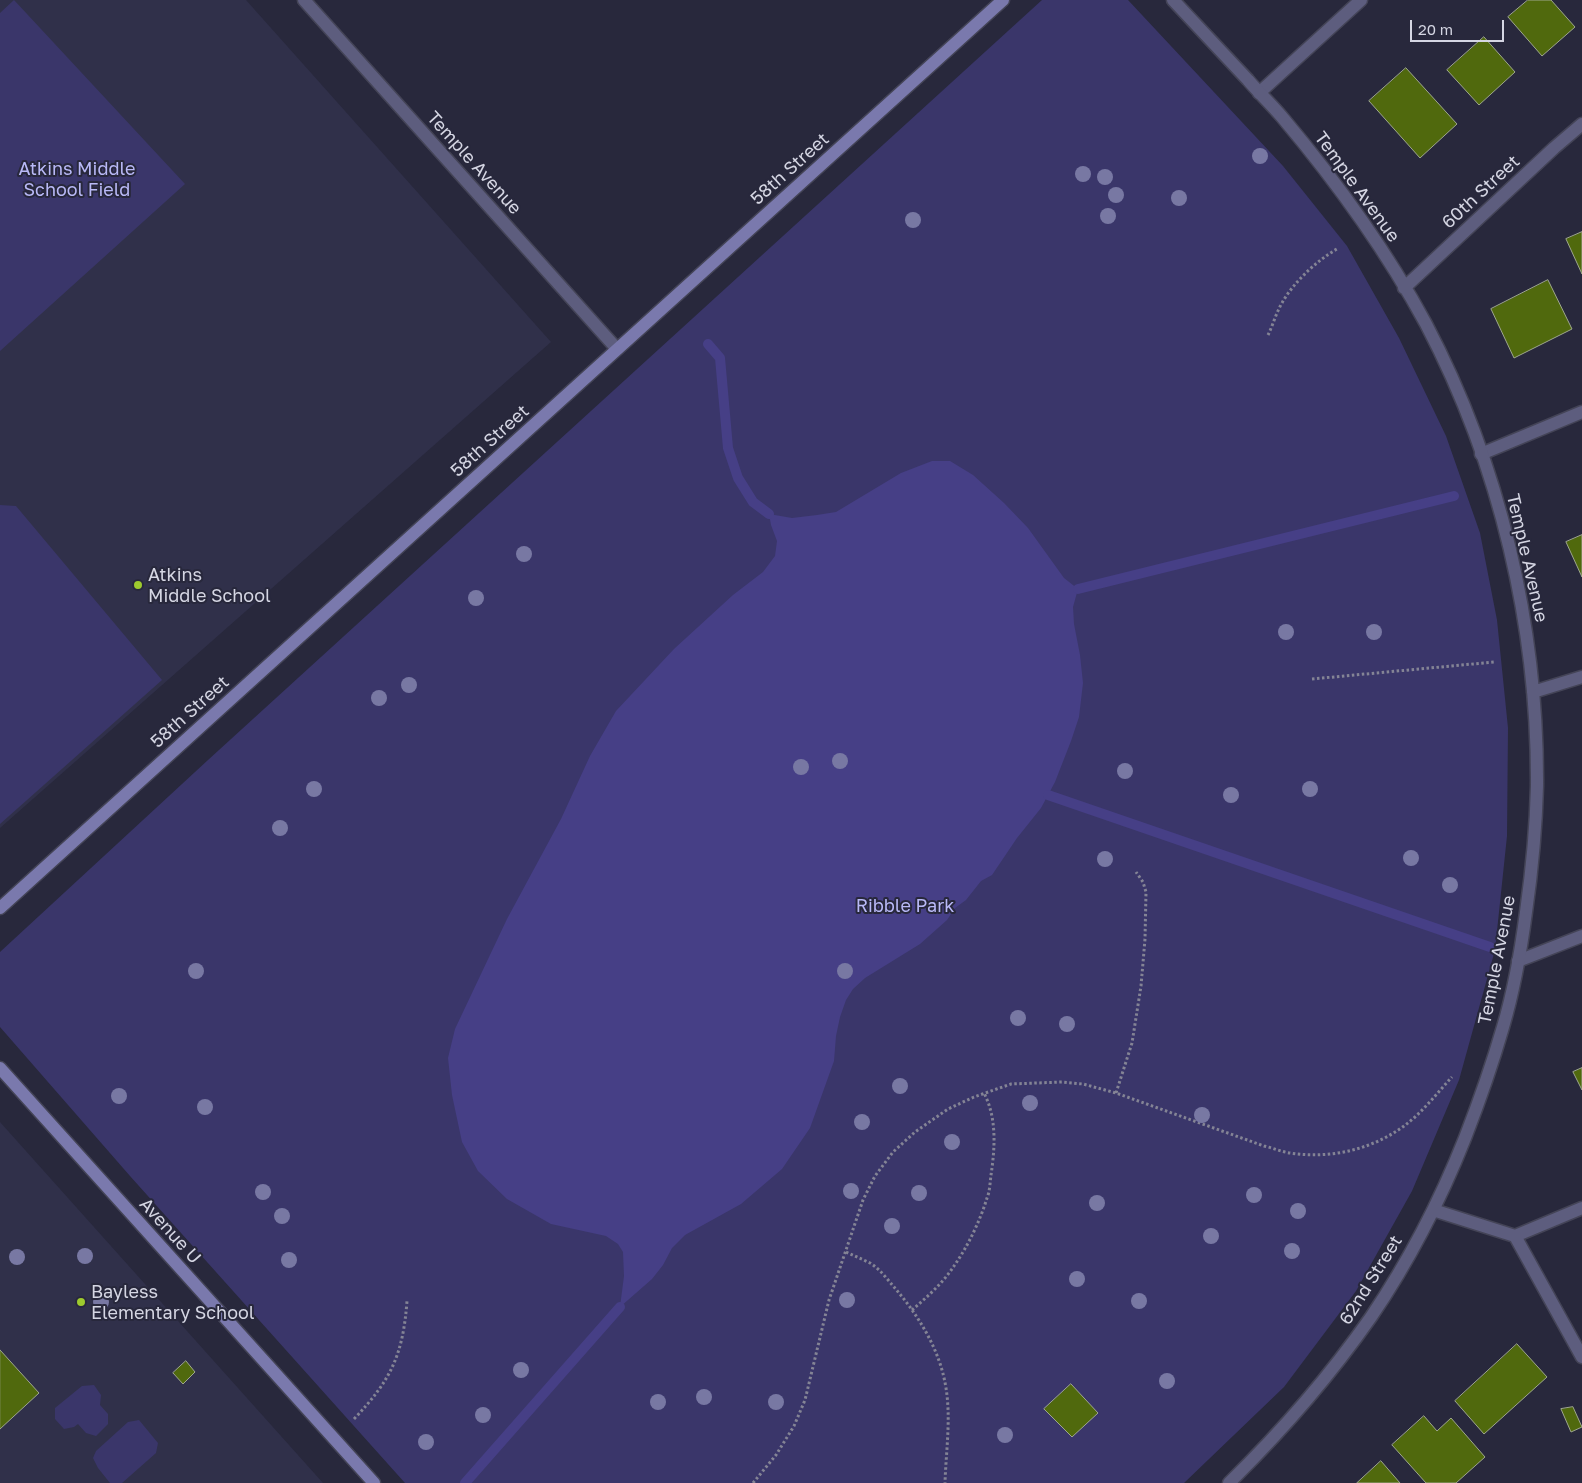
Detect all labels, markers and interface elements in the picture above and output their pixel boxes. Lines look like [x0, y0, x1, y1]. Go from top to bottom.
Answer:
scale bar [1412, 10, 1506, 42]
text: 20 m [1418, 20, 1453, 38]
street label: Temple Avenue [422, 107, 526, 219]
street label: 58th Street [747, 128, 833, 210]
street label: Temple Avenue [1310, 128, 1404, 246]
street label: 60th Street [1438, 151, 1524, 233]
park label: Atkins Middle School Field [18, 158, 136, 200]
street label: 58th Street [447, 400, 533, 482]
street label: Temple Avenue [1502, 492, 1552, 624]
place label: Atkins Middle School [148, 564, 271, 606]
marker: Atkins Middle School [132, 579, 144, 591]
street label: 58th Street [147, 671, 233, 753]
street label: Temple Avenue [1474, 894, 1520, 1026]
park label: Ribble Park [856, 895, 954, 917]
street label: Avenue U [135, 1194, 205, 1268]
street label: 62nd Street [1335, 1231, 1407, 1329]
place label: Bayless Elementary School [91, 1281, 255, 1324]
marker: Bayless Elementary School [75, 1296, 87, 1308]

